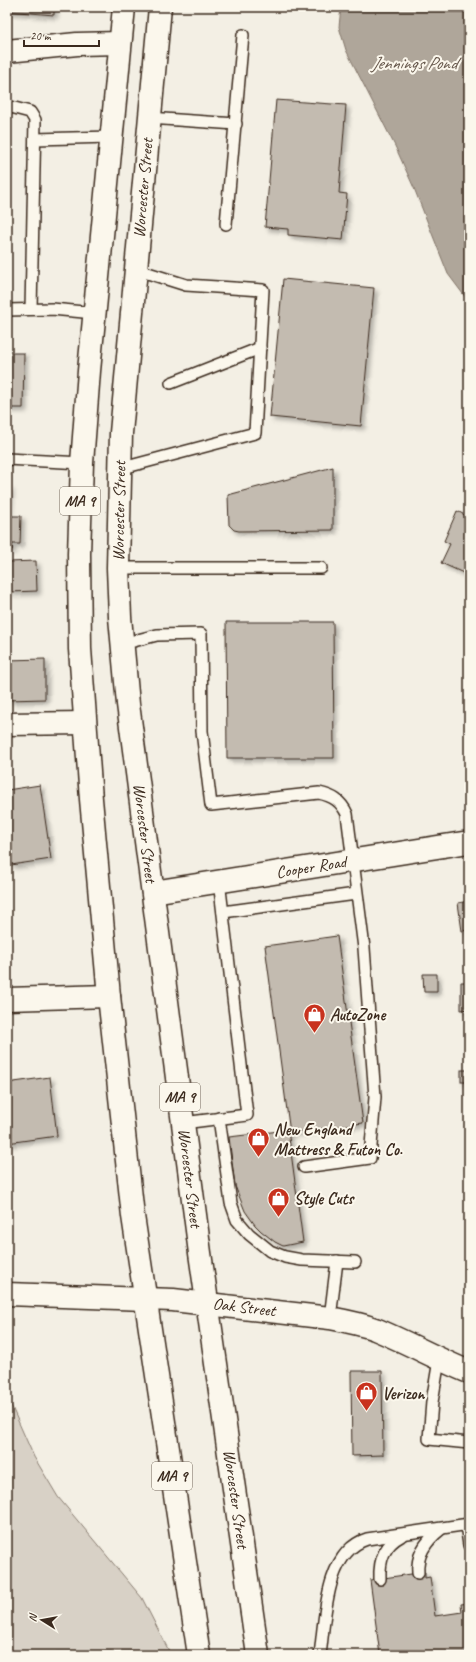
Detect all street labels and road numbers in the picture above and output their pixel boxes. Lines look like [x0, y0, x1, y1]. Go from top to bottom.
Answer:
street label: Worcester Street [128, 135, 158, 239]
street label: Worcester Street [108, 459, 130, 561]
road number: MA 9 [60, 487, 100, 515]
street label: Worcester Street [129, 782, 162, 886]
street label: Cooper Road [274, 851, 350, 883]
road number: MA 9 [160, 1083, 200, 1111]
street label: Worcester Street [174, 1127, 207, 1231]
street label: Oak Street [212, 1293, 279, 1322]
street label: Worcester Street [219, 1448, 254, 1552]
road number: MA 9 [152, 1462, 192, 1490]

